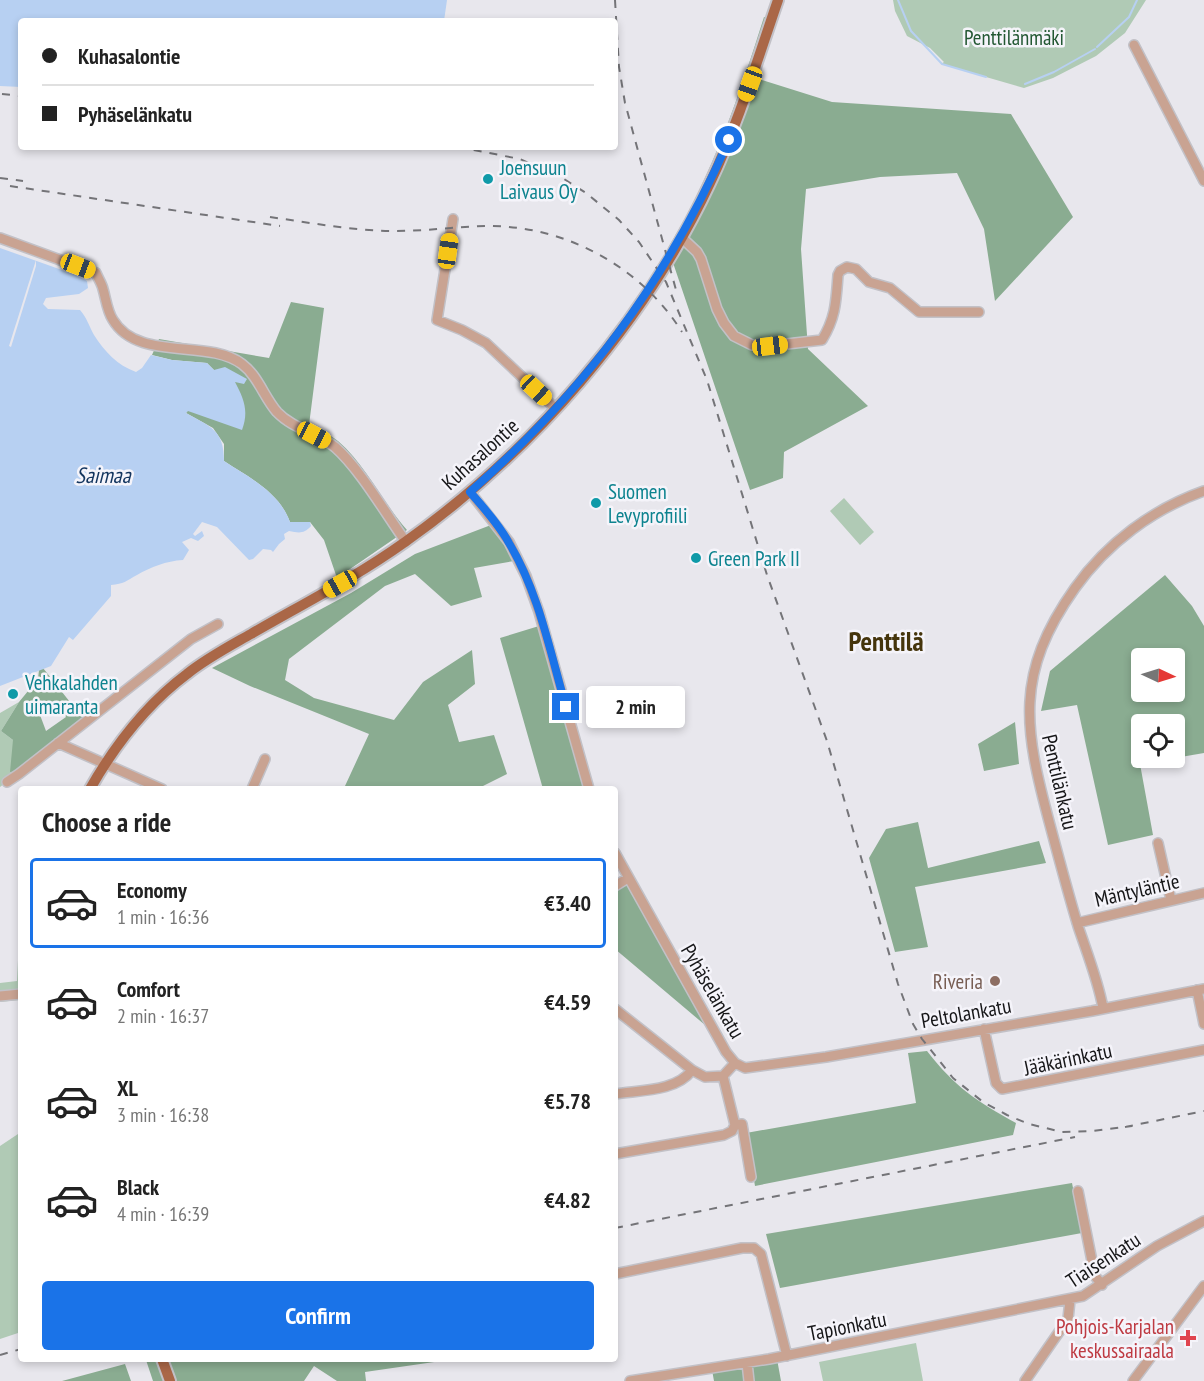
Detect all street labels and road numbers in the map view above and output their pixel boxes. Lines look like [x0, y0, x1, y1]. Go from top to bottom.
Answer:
street label: Kuhasalontie [436, 412, 524, 496]
street label: Penttilänkatu [1036, 732, 1084, 832]
street label: Mäntyläntie [1092, 867, 1182, 913]
street label: Pyhäselänkatu [675, 939, 751, 1043]
street label: Peltolankatu [919, 992, 1013, 1034]
street label: Jääkärinkatu [1020, 1037, 1115, 1082]
street label: Tiaisenkatu [1061, 1226, 1145, 1294]
street label: Tapionkatu [805, 1305, 889, 1347]

